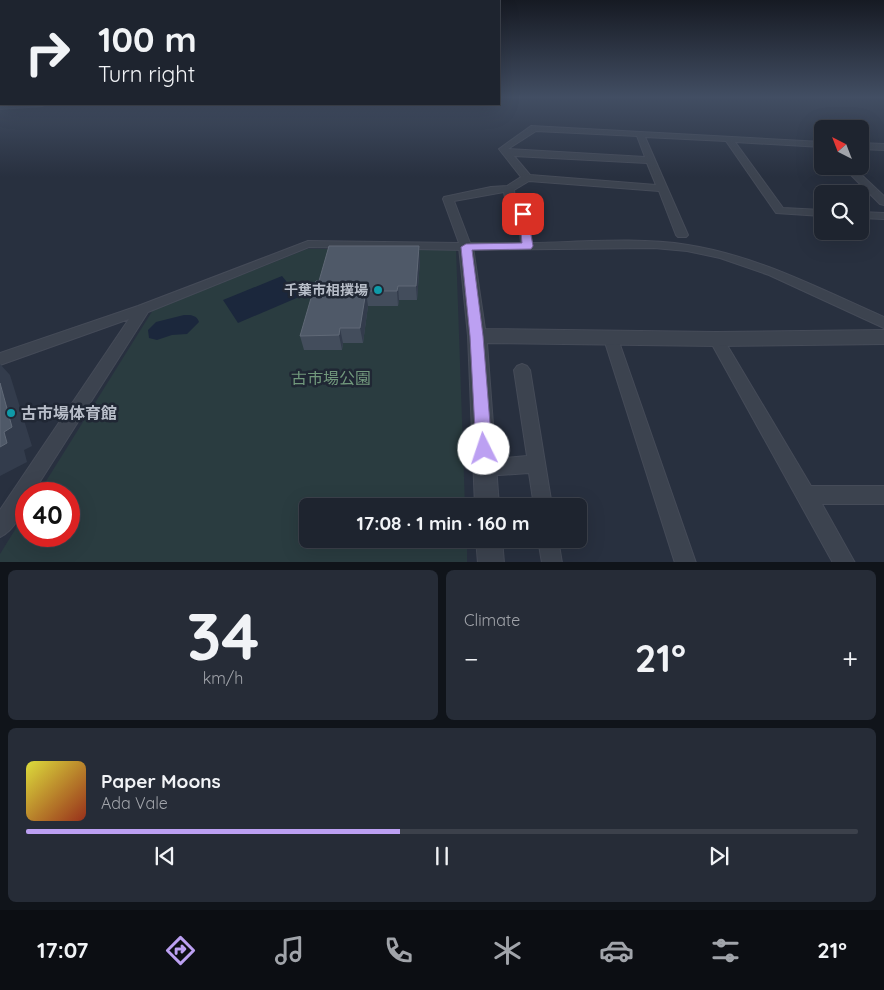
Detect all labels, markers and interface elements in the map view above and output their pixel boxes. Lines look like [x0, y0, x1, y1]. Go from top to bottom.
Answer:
text: 100 m [98, 17, 197, 61]
icon: right [15, 20, 80, 85]
text: Turn right [98, 60, 195, 88]
north arrow [814, 120, 869, 175]
map controls [814, 120, 869, 240]
button: search [814, 185, 869, 240]
pin [502, 193, 544, 235]
icon: arrive [509, 200, 537, 228]
place label: 千葉市相撲場 [284, 281, 368, 299]
marker: 千葉市相撲場 [372, 284, 384, 296]
park label: 古市場公園 [291, 368, 371, 388]
place label: 古市場体育館 [21, 403, 117, 423]
marker: 古市場体育館 [5, 407, 17, 419]
position arrow [457, 422, 509, 474]
speed limit sign: 40 [15, 482, 80, 547]
text: 17:08 · 1 min · 160 m [356, 511, 530, 535]
text: 34 [186, 595, 260, 676]
text: Climate [464, 610, 520, 630]
text: 21° [635, 634, 686, 682]
text: − [464, 641, 479, 676]
text: + [842, 641, 858, 676]
text: km/h [203, 668, 243, 688]
text: Paper Moons [101, 769, 221, 793]
text: Ada Vale [101, 793, 168, 813]
icon: previous [151, 842, 179, 870]
icon: pause [428, 842, 456, 870]
icon: next [705, 842, 733, 870]
icon: directions [163, 933, 198, 968]
icon: music [272, 933, 307, 968]
icon: phone [381, 933, 416, 968]
icon: climate [490, 933, 525, 968]
icon: car [599, 933, 634, 968]
icon: filters [708, 933, 743, 968]
text: 17:07 [37, 936, 88, 964]
text: 21° [817, 936, 847, 964]

